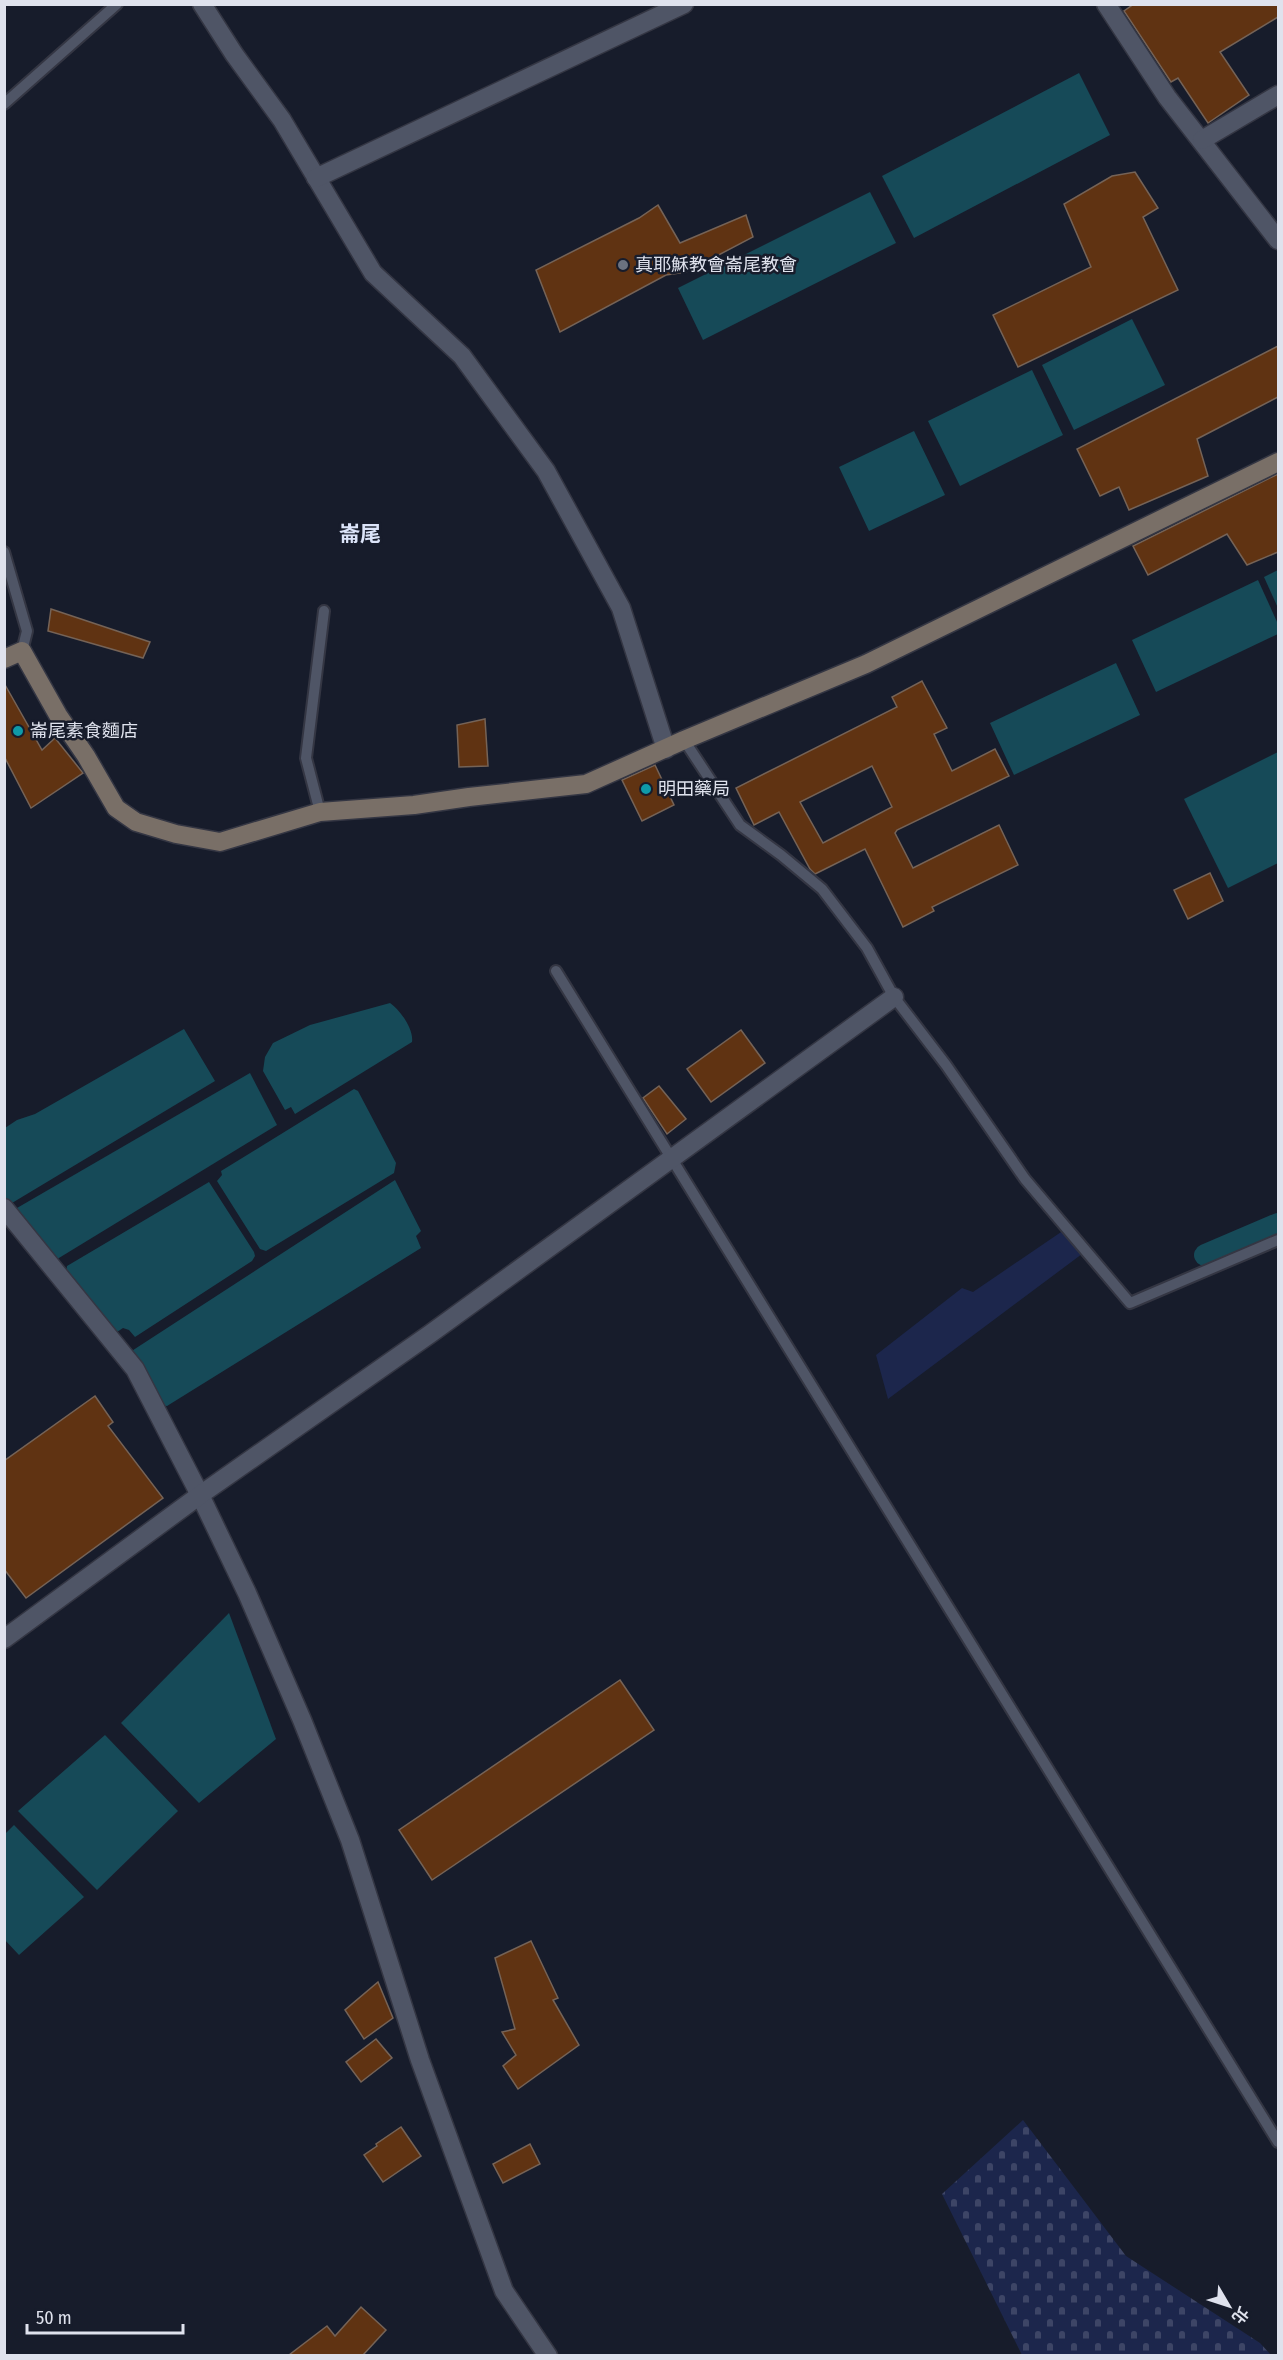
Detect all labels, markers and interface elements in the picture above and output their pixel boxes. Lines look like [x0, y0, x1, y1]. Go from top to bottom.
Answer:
place label: 真耶穌教會崙尾教會 [635, 254, 797, 276]
marker: 真耶穌教會崙尾教會 [616, 258, 630, 272]
district label: 崙尾 [339, 521, 381, 547]
place label: 崙尾素食麵店 [30, 720, 138, 742]
marker: 崙尾素食麵店 [11, 724, 25, 738]
place label: 明田藥局 [658, 778, 730, 800]
marker: 明田藥局 [639, 782, 653, 796]
north arrow [1199, 2276, 1259, 2336]
scale bar [27, 2297, 183, 2335]
text: 北 [1228, 2303, 1253, 2327]
text: 50 m [36, 2307, 72, 2329]

